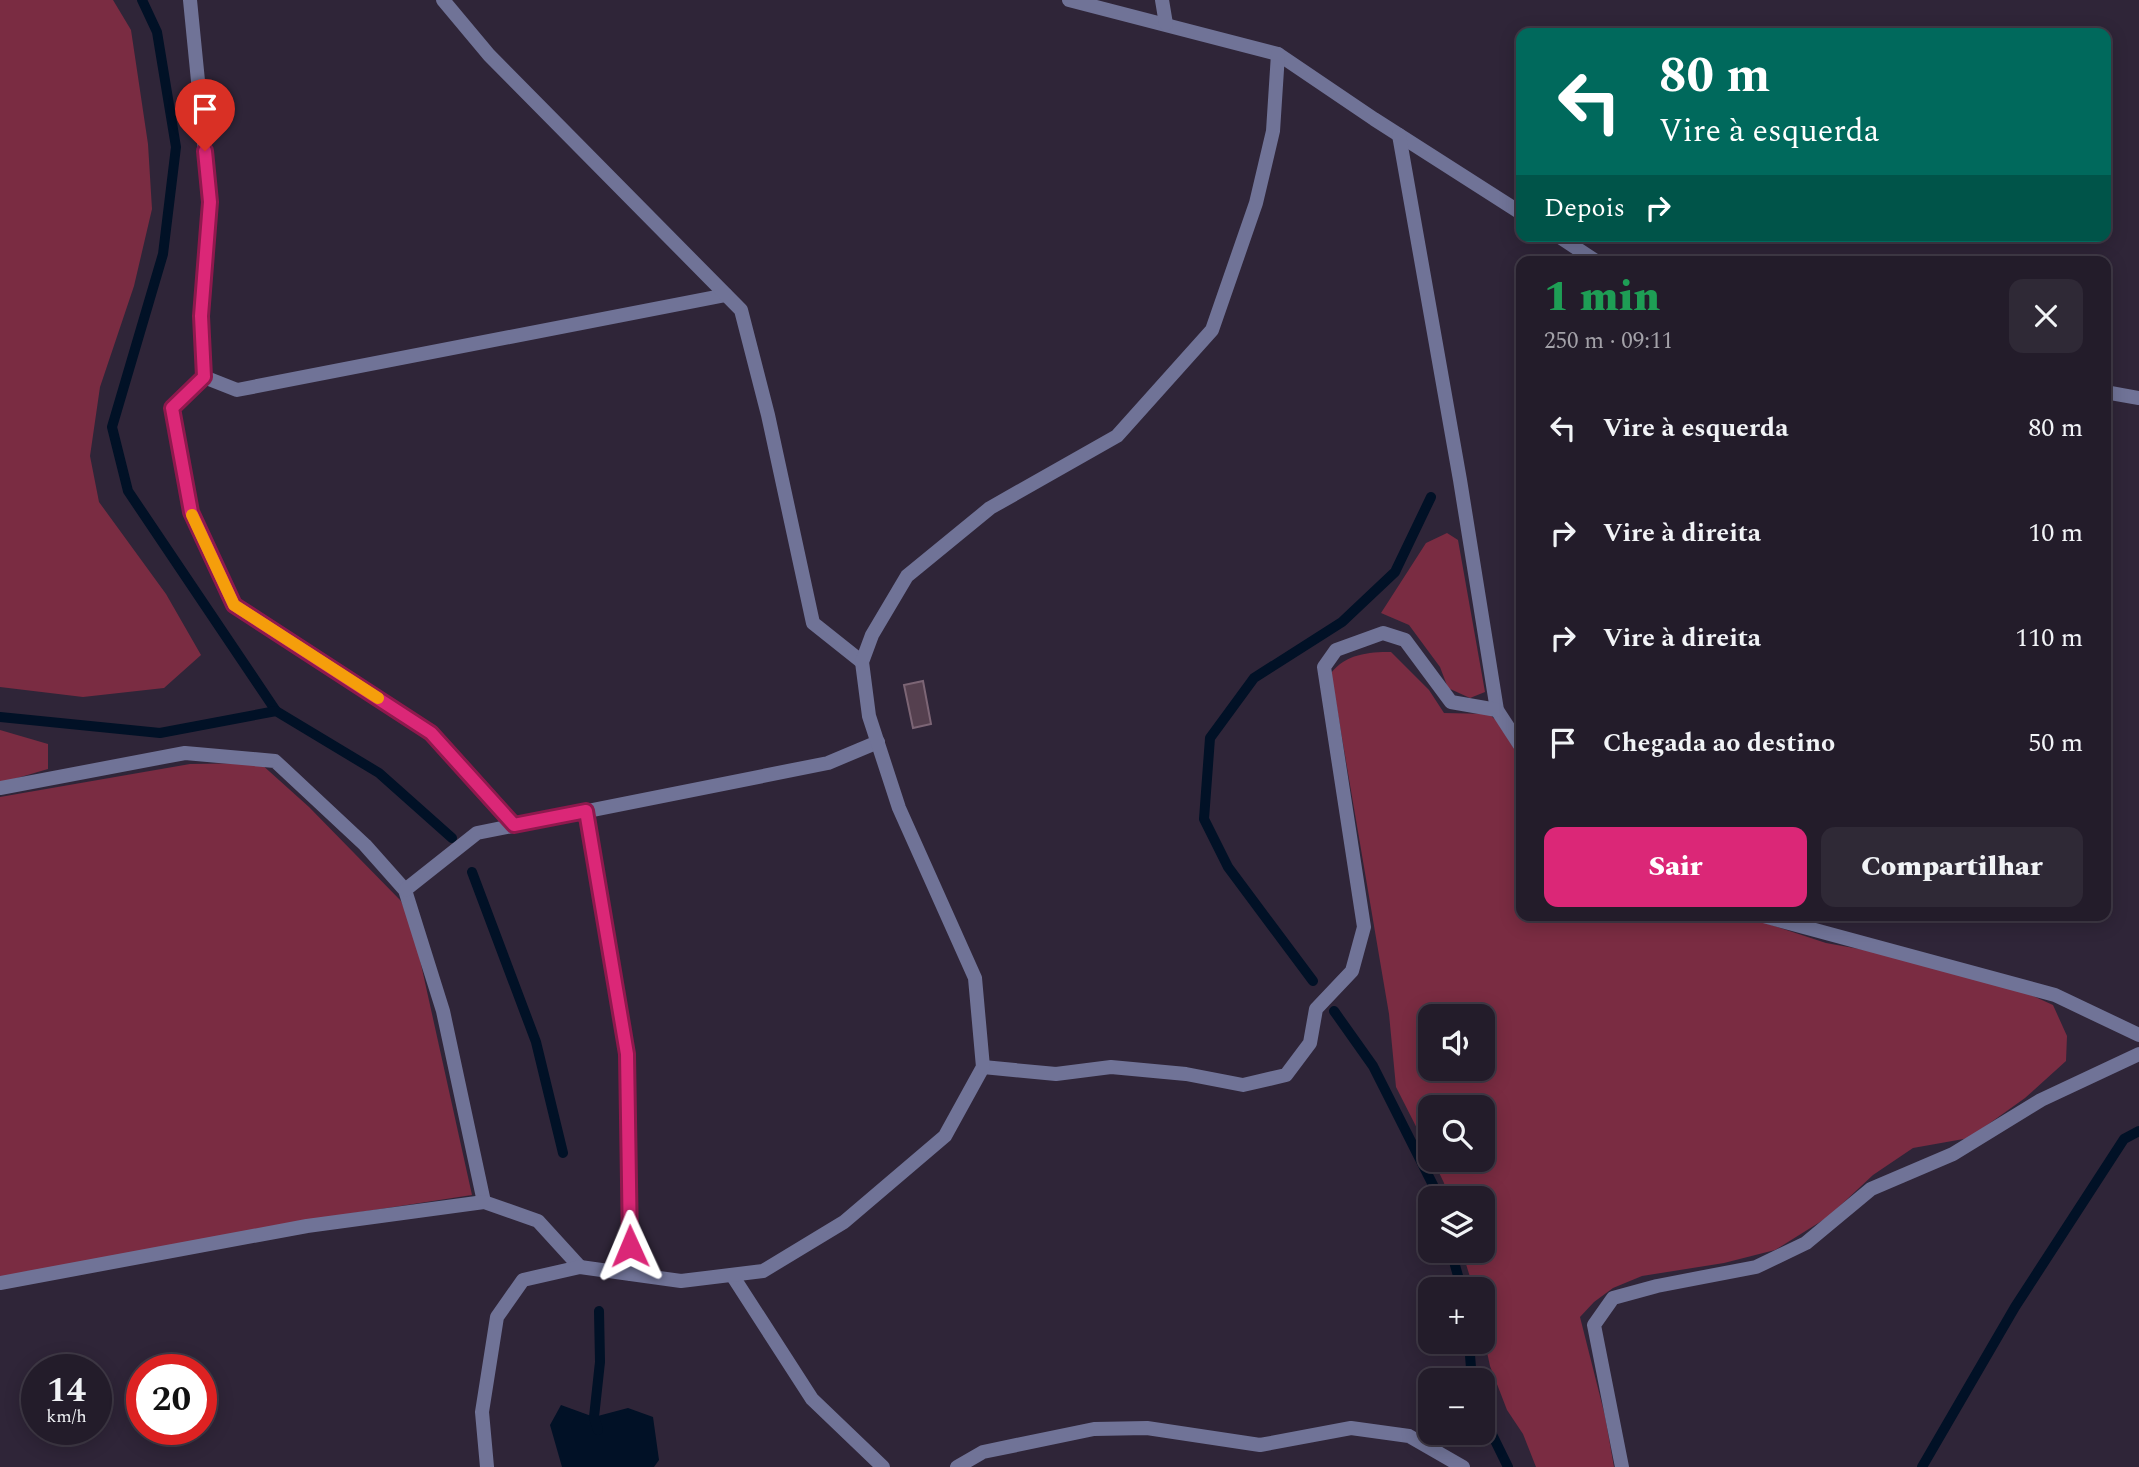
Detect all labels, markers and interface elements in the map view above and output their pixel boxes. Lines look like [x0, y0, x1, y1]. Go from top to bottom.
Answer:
text: 80 m [1659, 39, 1770, 114]
icon: left [1544, 56, 1635, 147]
pin [175, 79, 235, 151]
icon: arrive [186, 90, 224, 128]
text: Vire à esquerda [1659, 107, 1879, 156]
text: Depois [1544, 188, 1625, 228]
icon: right [1639, 189, 1677, 227]
text: 1 min [1544, 266, 1660, 329]
button: close [2009, 279, 2083, 353]
text: 250 m · 09:11 [1544, 324, 1673, 359]
text: Vire à esquerda [1603, 408, 1789, 448]
text: 80 m [2028, 408, 2083, 448]
icon: left [1544, 409, 1582, 447]
text: Vire à direita [1603, 513, 1761, 553]
text: 10 m [2028, 513, 2083, 553]
icon: right [1544, 514, 1582, 552]
text: Vire à direita [1603, 618, 1761, 658]
text: 110 m [2015, 618, 2083, 658]
icon: right [1544, 619, 1582, 657]
text: Chegada ao destino [1603, 723, 1835, 763]
text: 50 m [2028, 723, 2083, 763]
icon: arrive [1544, 724, 1582, 762]
button: Sair [1544, 827, 1807, 907]
button: Compartilhar [1821, 827, 2083, 907]
map controls [1418, 1004, 1495, 1445]
button: sound [1418, 1004, 1495, 1081]
button: search [1418, 1095, 1495, 1172]
button: layers [1418, 1186, 1495, 1263]
position arrow [593, 1209, 667, 1283]
button: + [1418, 1277, 1495, 1354]
speed limit sign: 20 [126, 1354, 217, 1445]
text: 14 [47, 1364, 86, 1417]
button: − [1418, 1368, 1495, 1445]
text: km/h [46, 1403, 87, 1430]

